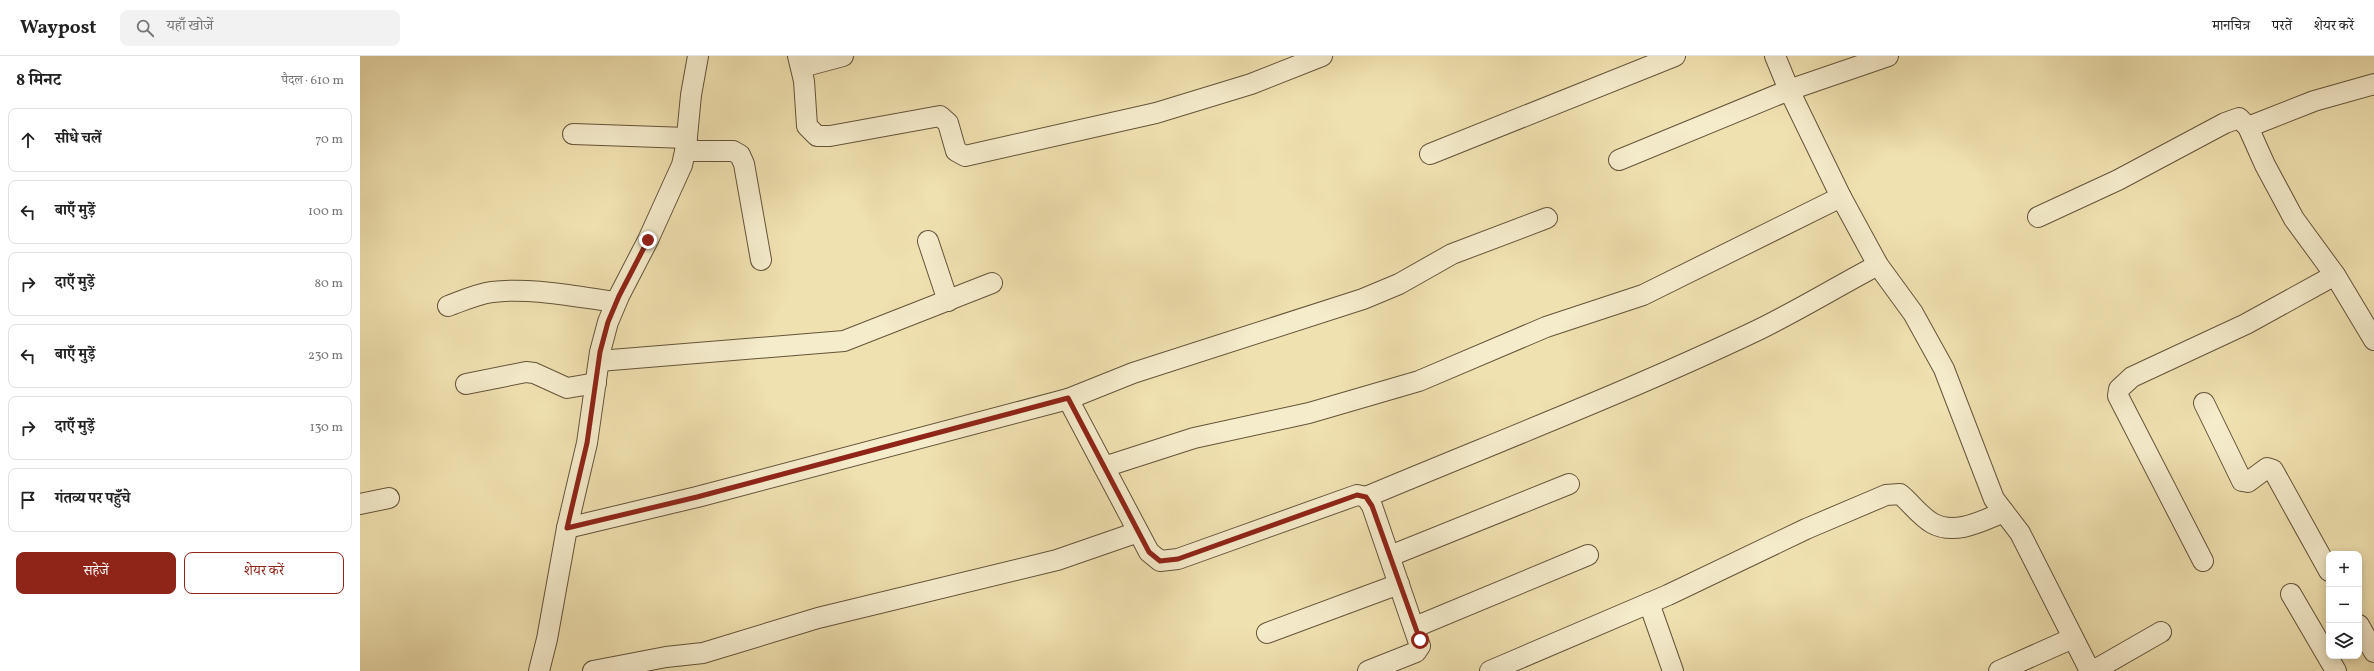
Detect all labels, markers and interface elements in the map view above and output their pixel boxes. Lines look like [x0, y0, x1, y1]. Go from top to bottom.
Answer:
search box [120, 10, 400, 46]
text: Waypost [20, 15, 96, 41]
text: यहाँ खोजें [166, 16, 213, 37]
icon: search [134, 17, 156, 39]
text: मानचित्र [2212, 17, 2250, 36]
text: परतें [2272, 17, 2292, 36]
text: शेयर करें [2314, 17, 2354, 36]
text: 8 मिनट [16, 69, 61, 92]
text: पैदल · 610 m [281, 72, 344, 90]
icon: ahead [17, 129, 39, 151]
text: सीधे चलें [55, 129, 102, 150]
text: 70 m [315, 131, 343, 149]
icon: left [17, 201, 39, 223]
text: बाएँ मुड़ें [55, 201, 95, 222]
text: 100 m [308, 203, 343, 221]
route end [639, 231, 657, 249]
icon: right [17, 273, 39, 295]
text: दाएँ मुड़ें [55, 273, 95, 294]
text: 80 m [314, 275, 343, 293]
icon: left [17, 345, 39, 367]
text: बाएँ मुड़ें [55, 345, 95, 366]
text: 230 m [308, 347, 343, 365]
icon: right [17, 417, 39, 439]
text: दाएँ मुड़ें [55, 417, 95, 438]
text: 130 m [310, 419, 343, 437]
icon: arrive [17, 489, 39, 511]
text: गंतव्य पर पहुँचे [55, 489, 130, 510]
map controls [2326, 551, 2362, 659]
button: + [2326, 551, 2362, 587]
button: सहेजें [16, 552, 176, 594]
button: शेयर करें [184, 552, 344, 594]
button: − [2326, 587, 2362, 623]
button: layers [2326, 623, 2362, 659]
route start [1411, 631, 1429, 649]

